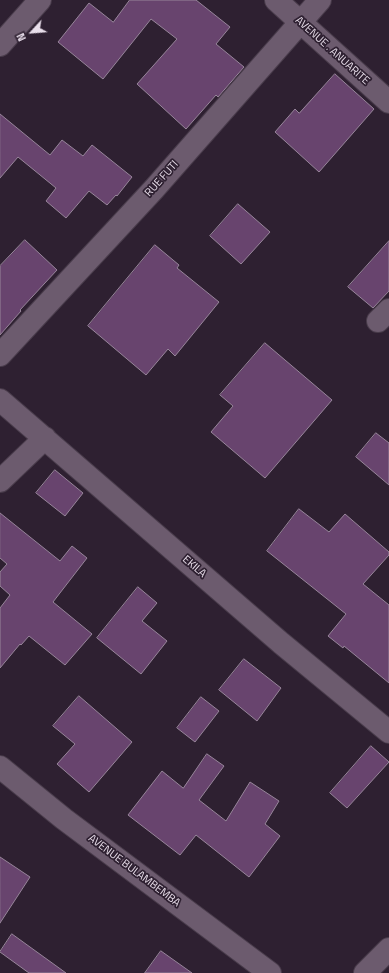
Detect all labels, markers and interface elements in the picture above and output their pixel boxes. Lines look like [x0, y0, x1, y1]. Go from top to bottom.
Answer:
north arrow [12, 12, 52, 52]
street label: AVENUE . ANUARITE [292, 14, 372, 88]
text: N [12, 30, 30, 44]
street label: RUE FUTI [142, 158, 182, 200]
street label: EKILA [180, 553, 208, 581]
street label: AVENUE BULAMBEMBA [85, 832, 183, 910]

